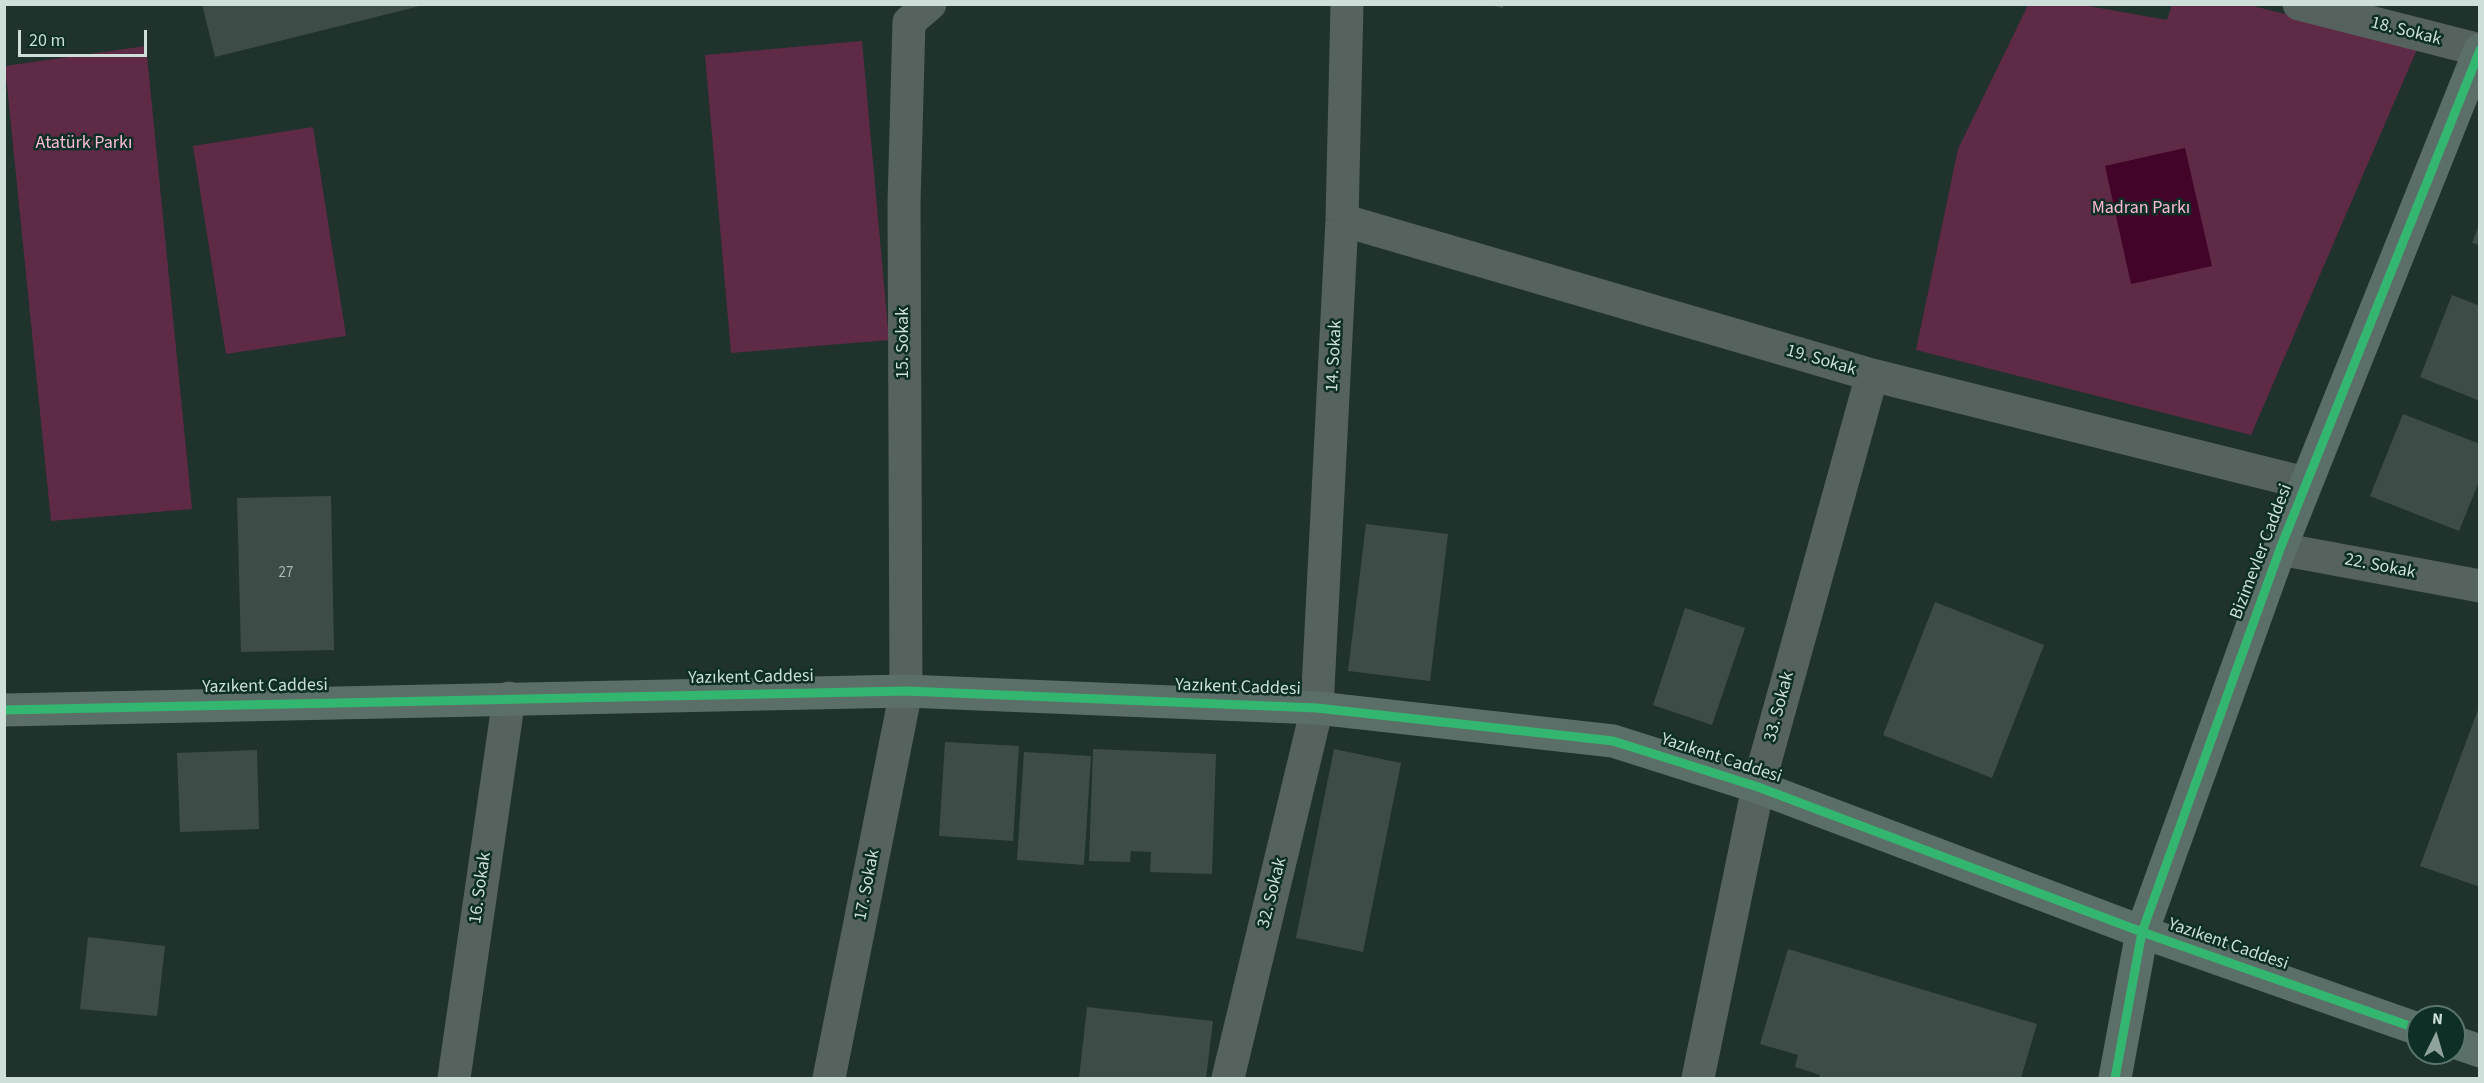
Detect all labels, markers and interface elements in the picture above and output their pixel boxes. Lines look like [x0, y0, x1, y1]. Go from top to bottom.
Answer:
street label: 18. Sokak [2368, 13, 2444, 51]
scale bar [21, 18, 150, 56]
text: 20 m [29, 28, 65, 53]
park label: Atatürk Parkı [36, 133, 132, 155]
park label: Madran Parkı [2092, 198, 2190, 220]
street label: 15. Sokak [893, 307, 915, 379]
street label: 14. Sokak [1322, 319, 1348, 393]
street label: 19. Sokak [1783, 341, 1859, 381]
street label: Bizimevler Caddesi [2226, 481, 2298, 623]
street label: 22. Sokak [2343, 550, 2417, 584]
house number: 27 [279, 565, 293, 583]
street label: Yazıkent Caddesi [688, 666, 814, 690]
street label: 33. Sokak [1760, 669, 1800, 745]
street label: Yazıkent Caddesi [202, 675, 328, 699]
street label: Yazıkent Caddesi [1175, 675, 1301, 701]
street label: Yazıkent Caddesi [1658, 729, 1784, 789]
street label: 17. Sokak [851, 848, 885, 922]
street label: 16. Sokak [465, 851, 497, 925]
street label: 32. Sokak [1254, 855, 1292, 931]
street label: Yazıkent Caddesi [2165, 914, 2291, 976]
north arrow [2406, 1005, 2466, 1065]
text: N [2431, 1008, 2444, 1030]

